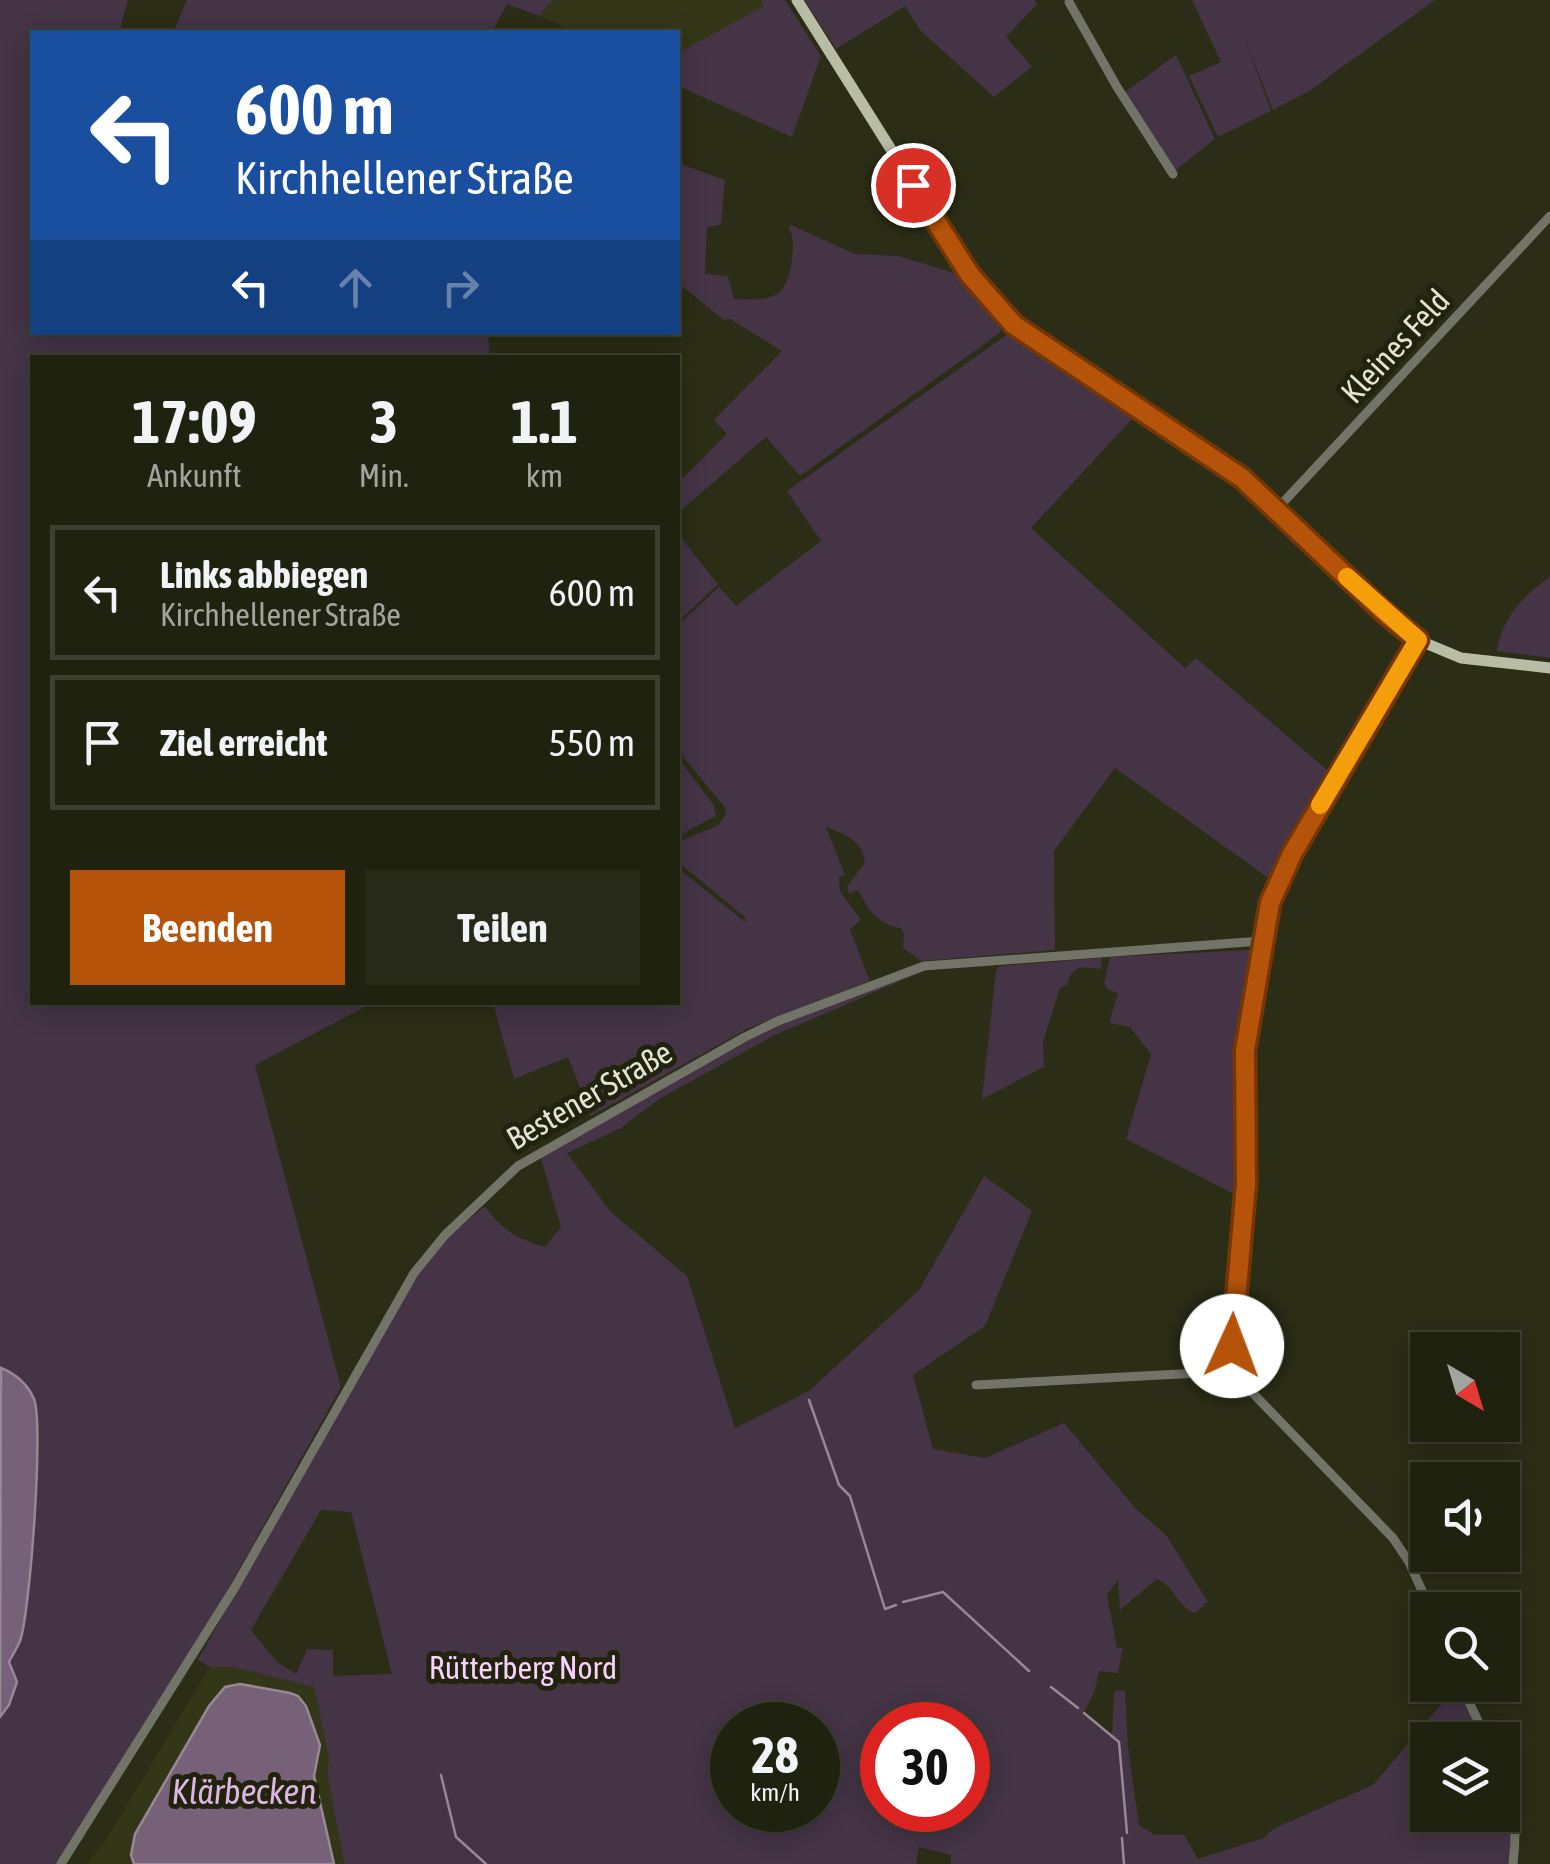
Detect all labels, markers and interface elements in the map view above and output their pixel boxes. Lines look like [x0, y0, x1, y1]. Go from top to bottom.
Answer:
text: 600 m [235, 69, 394, 149]
icon: left [70, 70, 200, 200]
pin [871, 143, 956, 228]
text: Kirchhellener Straße [235, 152, 574, 204]
icon: arrive [886, 158, 941, 213]
icon: left [223, 260, 278, 315]
icon: ahead [328, 260, 383, 315]
icon: right [433, 260, 488, 315]
street label: Kleines Feld [1333, 282, 1457, 410]
text: 17:09 [132, 387, 257, 456]
text: 3 [370, 387, 398, 456]
text: 1.1 [511, 387, 578, 456]
text: Ankunft [147, 457, 242, 494]
text: Min. [359, 457, 409, 494]
text: km [526, 457, 563, 494]
text: Links abbiegen [160, 553, 368, 596]
icon: left [75, 565, 130, 620]
text: 600 m [549, 571, 635, 614]
text: Kirchhellener Straße [160, 596, 401, 633]
icon: arrive [75, 715, 130, 770]
text: Ziel erreicht [160, 721, 327, 764]
text: 550 m [549, 721, 635, 764]
button: Beenden [70, 870, 345, 985]
button: Teilen [365, 870, 640, 985]
street label: Bestener Straße [500, 1033, 678, 1157]
position arrow [1180, 1294, 1284, 1398]
north arrow [1410, 1332, 1520, 1442]
map controls [1410, 1332, 1520, 1832]
button: sound [1410, 1462, 1520, 1572]
button: search [1410, 1592, 1520, 1702]
park label: Rütterberg Nord [429, 1649, 617, 1686]
speed limit sign: 30 [860, 1702, 990, 1832]
button: layers [1410, 1722, 1520, 1832]
text: 28 [751, 1726, 798, 1784]
water label: Klärbecken [172, 1771, 316, 1811]
text: km/h [750, 1778, 800, 1806]

